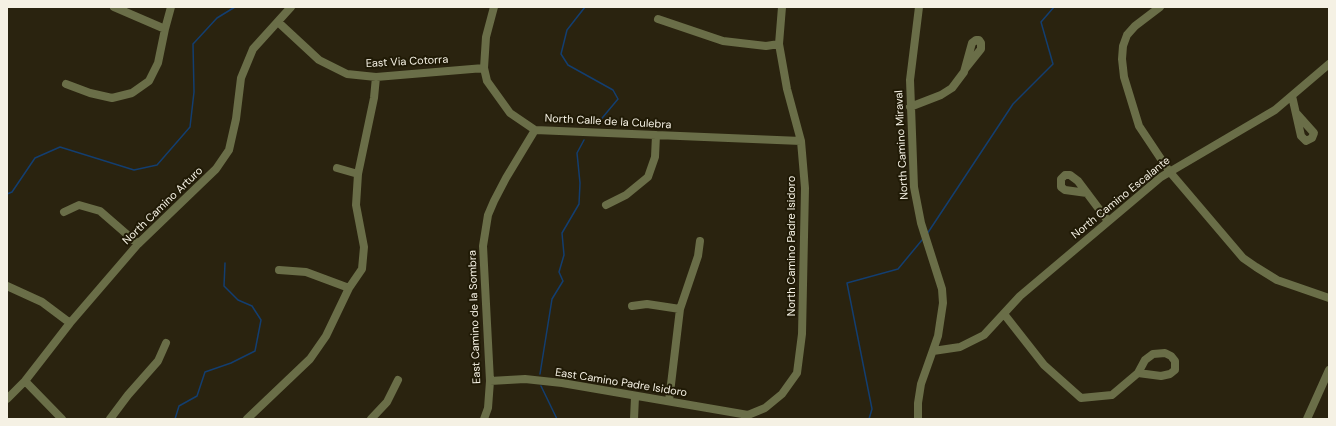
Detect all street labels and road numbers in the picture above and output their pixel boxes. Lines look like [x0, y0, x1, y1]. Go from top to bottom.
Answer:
street label: East Via Cotorra [365, 53, 449, 71]
street label: North Camino Miraval [893, 90, 911, 200]
street label: North Calle de la Culebra [544, 112, 672, 132]
street label: North Camino Escalante [1069, 154, 1173, 242]
street label: North Camino Arturo [120, 164, 206, 248]
street label: North Camino Padre Isidoro [785, 176, 799, 316]
street label: East Camino de la Sombra [466, 250, 484, 384]
street label: East Camino Padre Isidoro [554, 366, 688, 400]

